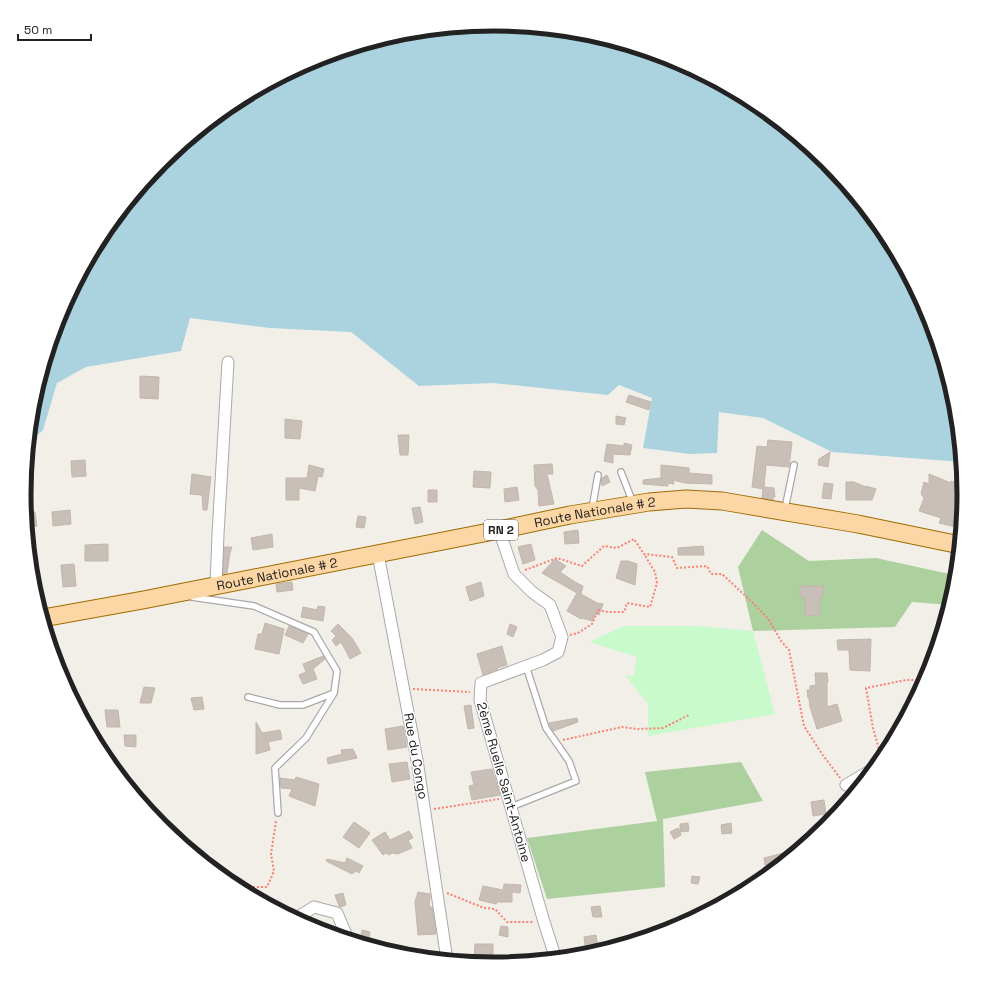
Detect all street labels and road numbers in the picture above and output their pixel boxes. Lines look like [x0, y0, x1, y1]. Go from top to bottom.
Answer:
street label: Route Nationale # 2 [533, 493, 656, 531]
road number: RN 2 [484, 520, 518, 540]
street label: Route Nationale # 2 [215, 553, 339, 594]
street label: 2ème Ruelle Saint-Antoine [473, 700, 535, 864]
street label: Rue du Congo [400, 711, 432, 801]

